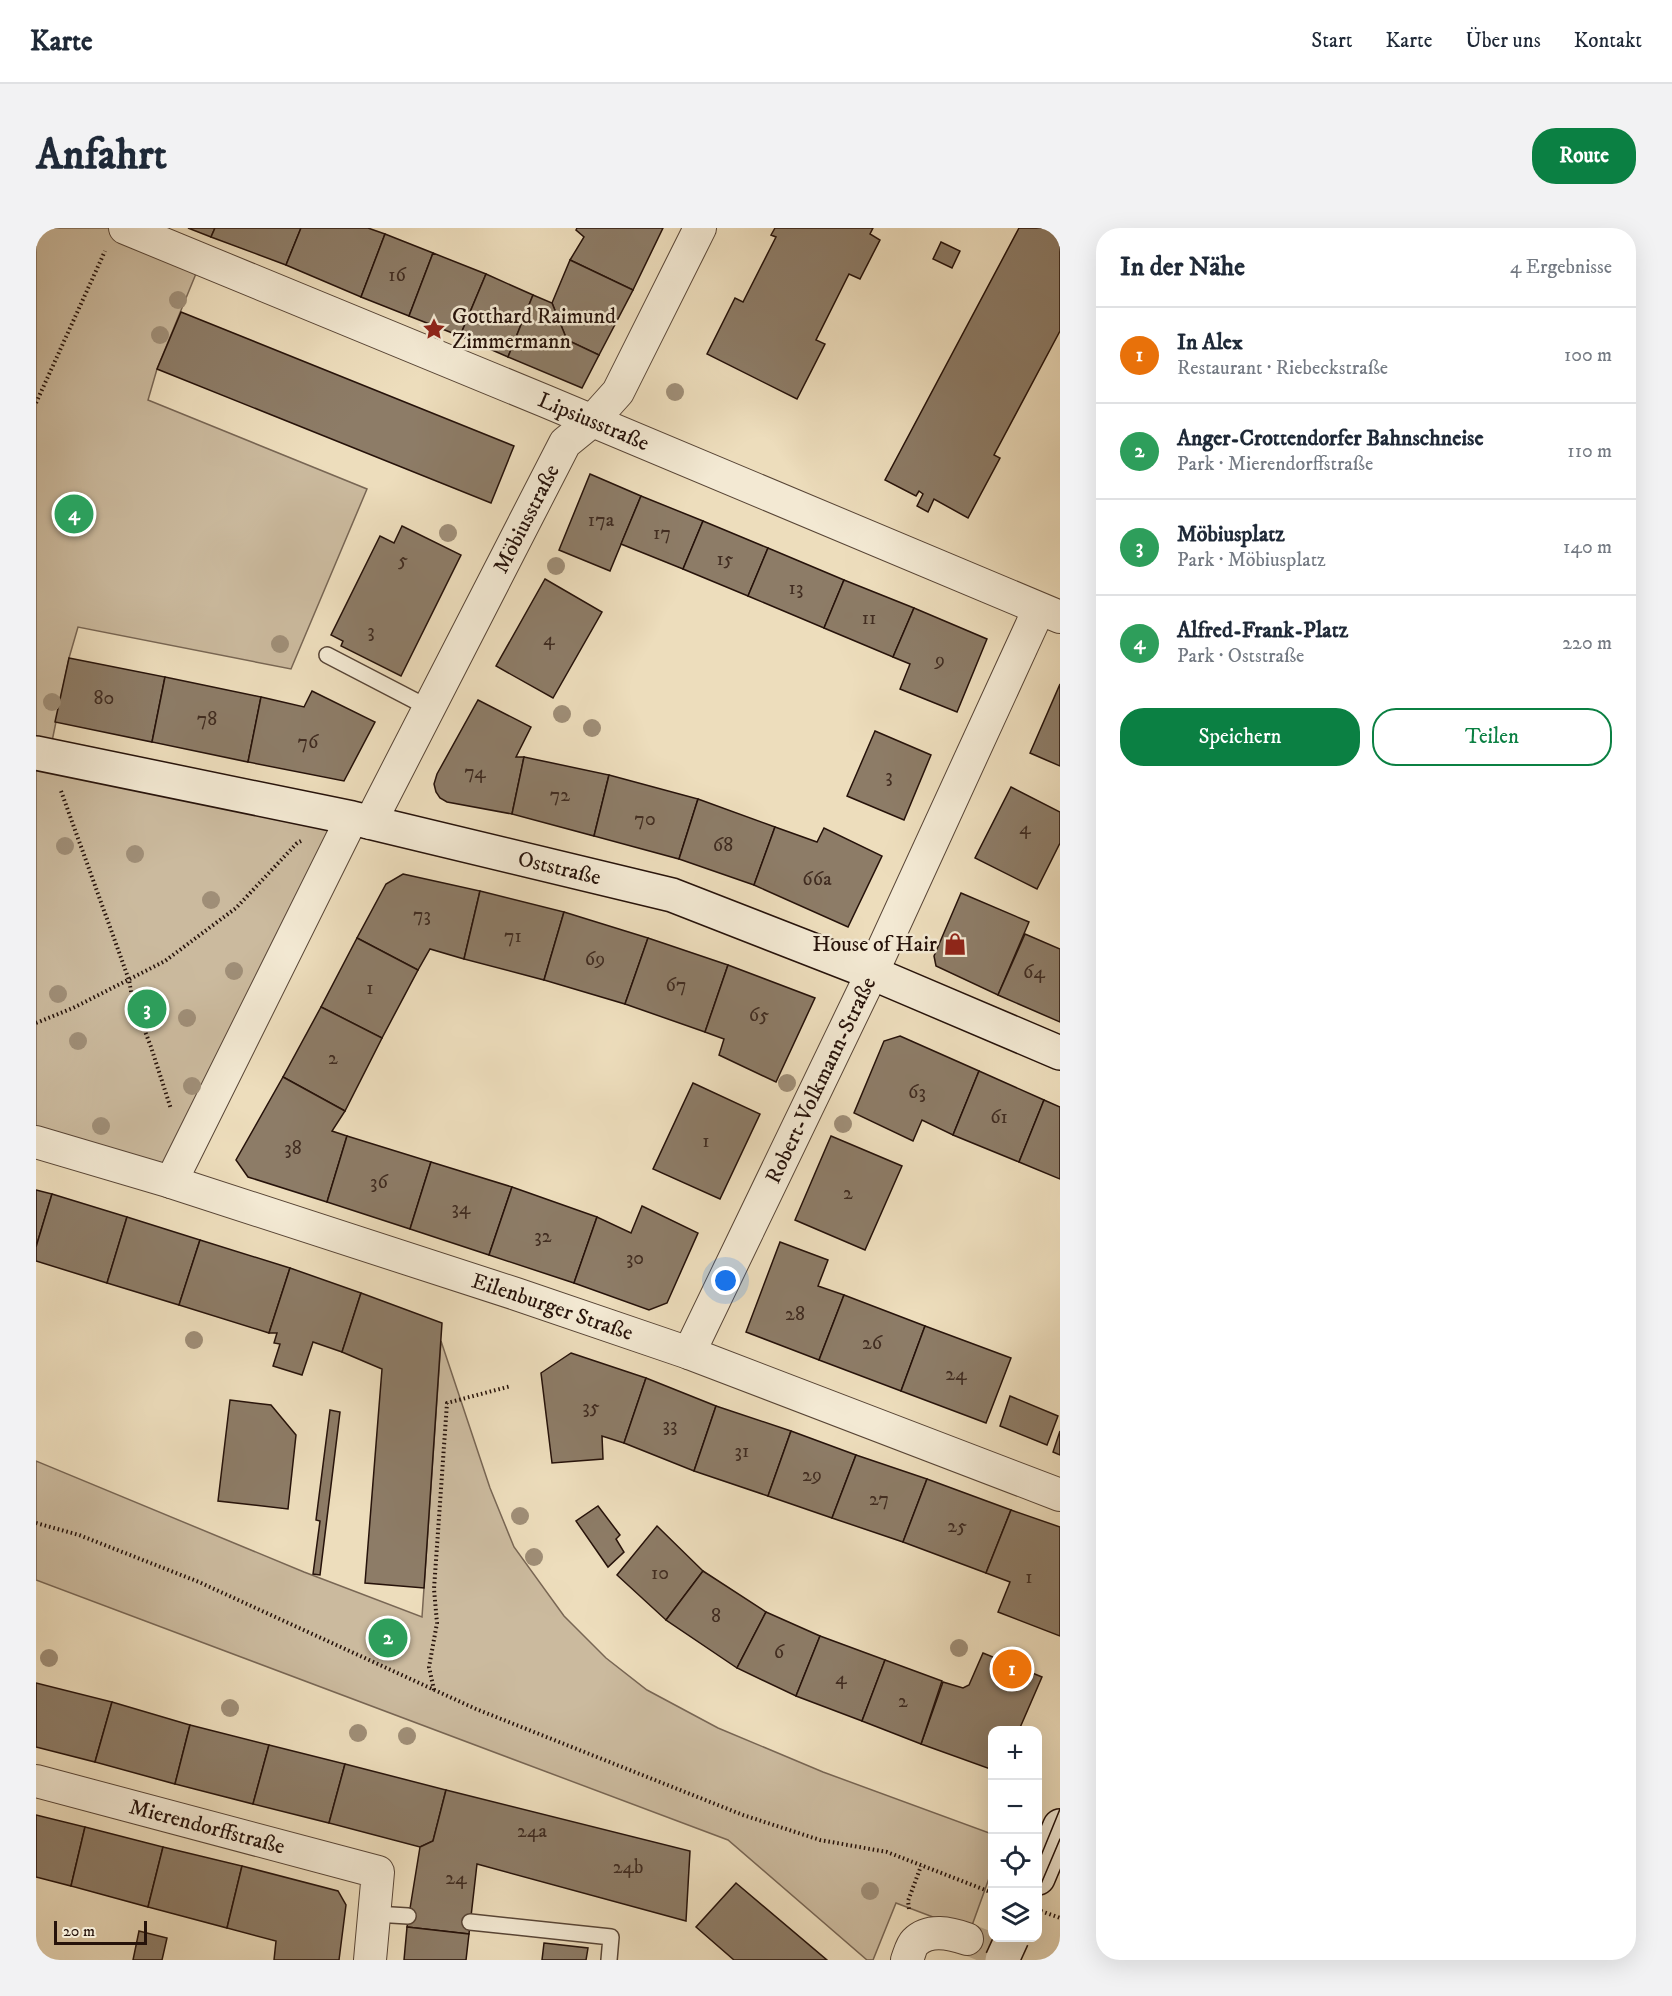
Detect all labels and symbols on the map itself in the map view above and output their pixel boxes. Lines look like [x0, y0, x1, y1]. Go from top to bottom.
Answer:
house number: 16 [388, 263, 406, 288]
place label: Gotthard Raimund Zimmermann [452, 303, 616, 355]
place icon: Gotthard Raimund Zimmermann [421, 316, 447, 342]
street label: Lipsiusstraße [534, 386, 653, 457]
street label: Möbiusstraße [487, 460, 565, 578]
pin: 4 [54, 492, 93, 536]
house number: 17a [588, 508, 615, 533]
house number: 17 [653, 521, 671, 546]
house number: 15 [716, 547, 734, 572]
house number: 5 [398, 548, 408, 573]
house number: 13 [789, 576, 803, 601]
house number: 11 [862, 606, 876, 631]
house number: 3 [367, 619, 375, 644]
house number: 4 [543, 627, 555, 652]
house number: 9 [934, 648, 945, 673]
house number: 80 [94, 686, 114, 711]
house number: 78 [197, 707, 217, 732]
house number: 76 [298, 730, 319, 755]
house number: 74 [464, 760, 486, 785]
house number: 3 [885, 764, 893, 789]
house number: 72 [550, 783, 570, 808]
house number: 70 [634, 807, 656, 832]
house number: 4 [1019, 816, 1031, 841]
house number: 68 [713, 833, 733, 858]
street label: Oststraße [515, 845, 604, 891]
house number: 66a [802, 867, 832, 892]
house number: 73 [413, 903, 431, 928]
house number: 71 [504, 924, 522, 949]
place label: House of Hair [812, 931, 938, 958]
shop icon: House of Hair [942, 931, 968, 957]
house number: 69 [585, 947, 605, 972]
house number: 64 [1023, 960, 1045, 985]
street label: Robert-Volkmann-Straße [759, 972, 882, 1188]
house number: 67 [666, 973, 686, 998]
house number: 1 [366, 976, 374, 1001]
pin: 3 [128, 986, 166, 1032]
house number: 65 [749, 1003, 769, 1028]
house number: 2 [328, 1046, 338, 1071]
house number: 63 [908, 1080, 926, 1105]
house number: 61 [990, 1105, 1008, 1130]
house number: 1 [702, 1129, 710, 1154]
house number: 38 [284, 1136, 302, 1161]
house number: 36 [370, 1170, 389, 1195]
house number: 2 [843, 1181, 853, 1206]
house number: 34 [452, 1196, 471, 1221]
house number: 32 [534, 1224, 552, 1249]
house number: 30 [626, 1246, 644, 1271]
your location [711, 1266, 740, 1295]
street label: Eilenburger Straße [468, 1267, 637, 1346]
house number: 28 [785, 1302, 805, 1327]
house number: 26 [862, 1331, 883, 1356]
house number: 24 [945, 1362, 967, 1387]
house number: 35 [582, 1395, 600, 1420]
house number: 33 [663, 1413, 677, 1438]
house number: 31 [735, 1439, 749, 1464]
house number: 29 [802, 1463, 822, 1488]
house number: 27 [869, 1487, 889, 1512]
house number: 25 [947, 1514, 967, 1539]
house number: 10 [651, 1561, 669, 1586]
house number: 1 [1025, 1565, 1033, 1590]
house number: 8 [711, 1604, 721, 1629]
pin: 2 [368, 1616, 408, 1660]
house number: 6 [774, 1640, 785, 1665]
pin: 1 [992, 1646, 1032, 1692]
house number: 4 [835, 1666, 847, 1691]
house number: 2 [898, 1689, 908, 1714]
street label: Mierendorffstraße [126, 1793, 288, 1860]
house number: 24a [517, 1819, 547, 1844]
house number: 24b [613, 1855, 643, 1880]
house number: 24 [445, 1866, 467, 1891]
scale bar [54, 1918, 147, 1946]

